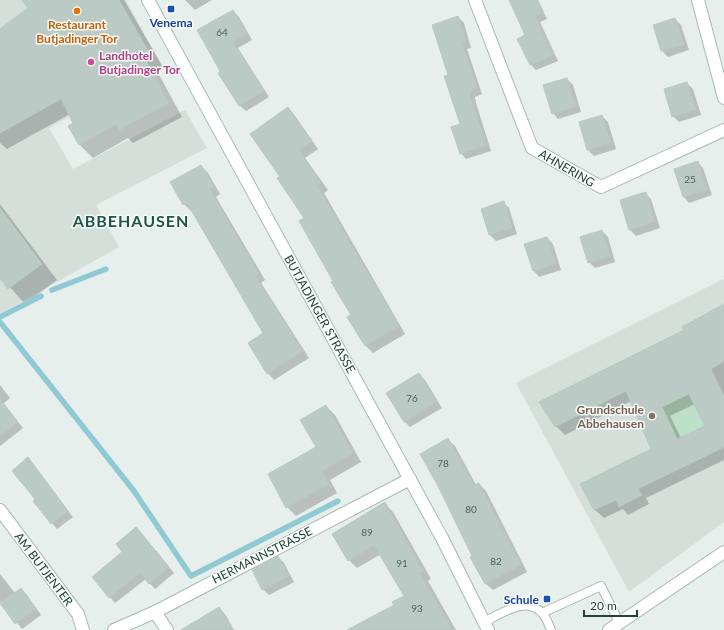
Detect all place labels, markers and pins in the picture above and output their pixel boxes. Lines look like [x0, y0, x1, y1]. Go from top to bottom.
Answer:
marker: Venema [166, 4, 176, 14]
marker: Restaurant Butjadinger Tor [72, 6, 82, 16]
place label: Venema [148, 15, 193, 30]
place label: Restaurant Butjadinger Tor [36, 17, 118, 46]
place label: Landhotel Butjadinger Tor [99, 48, 181, 77]
marker: Landhotel Butjadinger Tor [86, 57, 96, 67]
place label: Grundschule Abbehausen [577, 402, 645, 431]
marker: Grundschule Abbehausen [647, 411, 657, 421]
place label: Schule [504, 592, 540, 607]
marker: Schule [542, 594, 552, 604]

